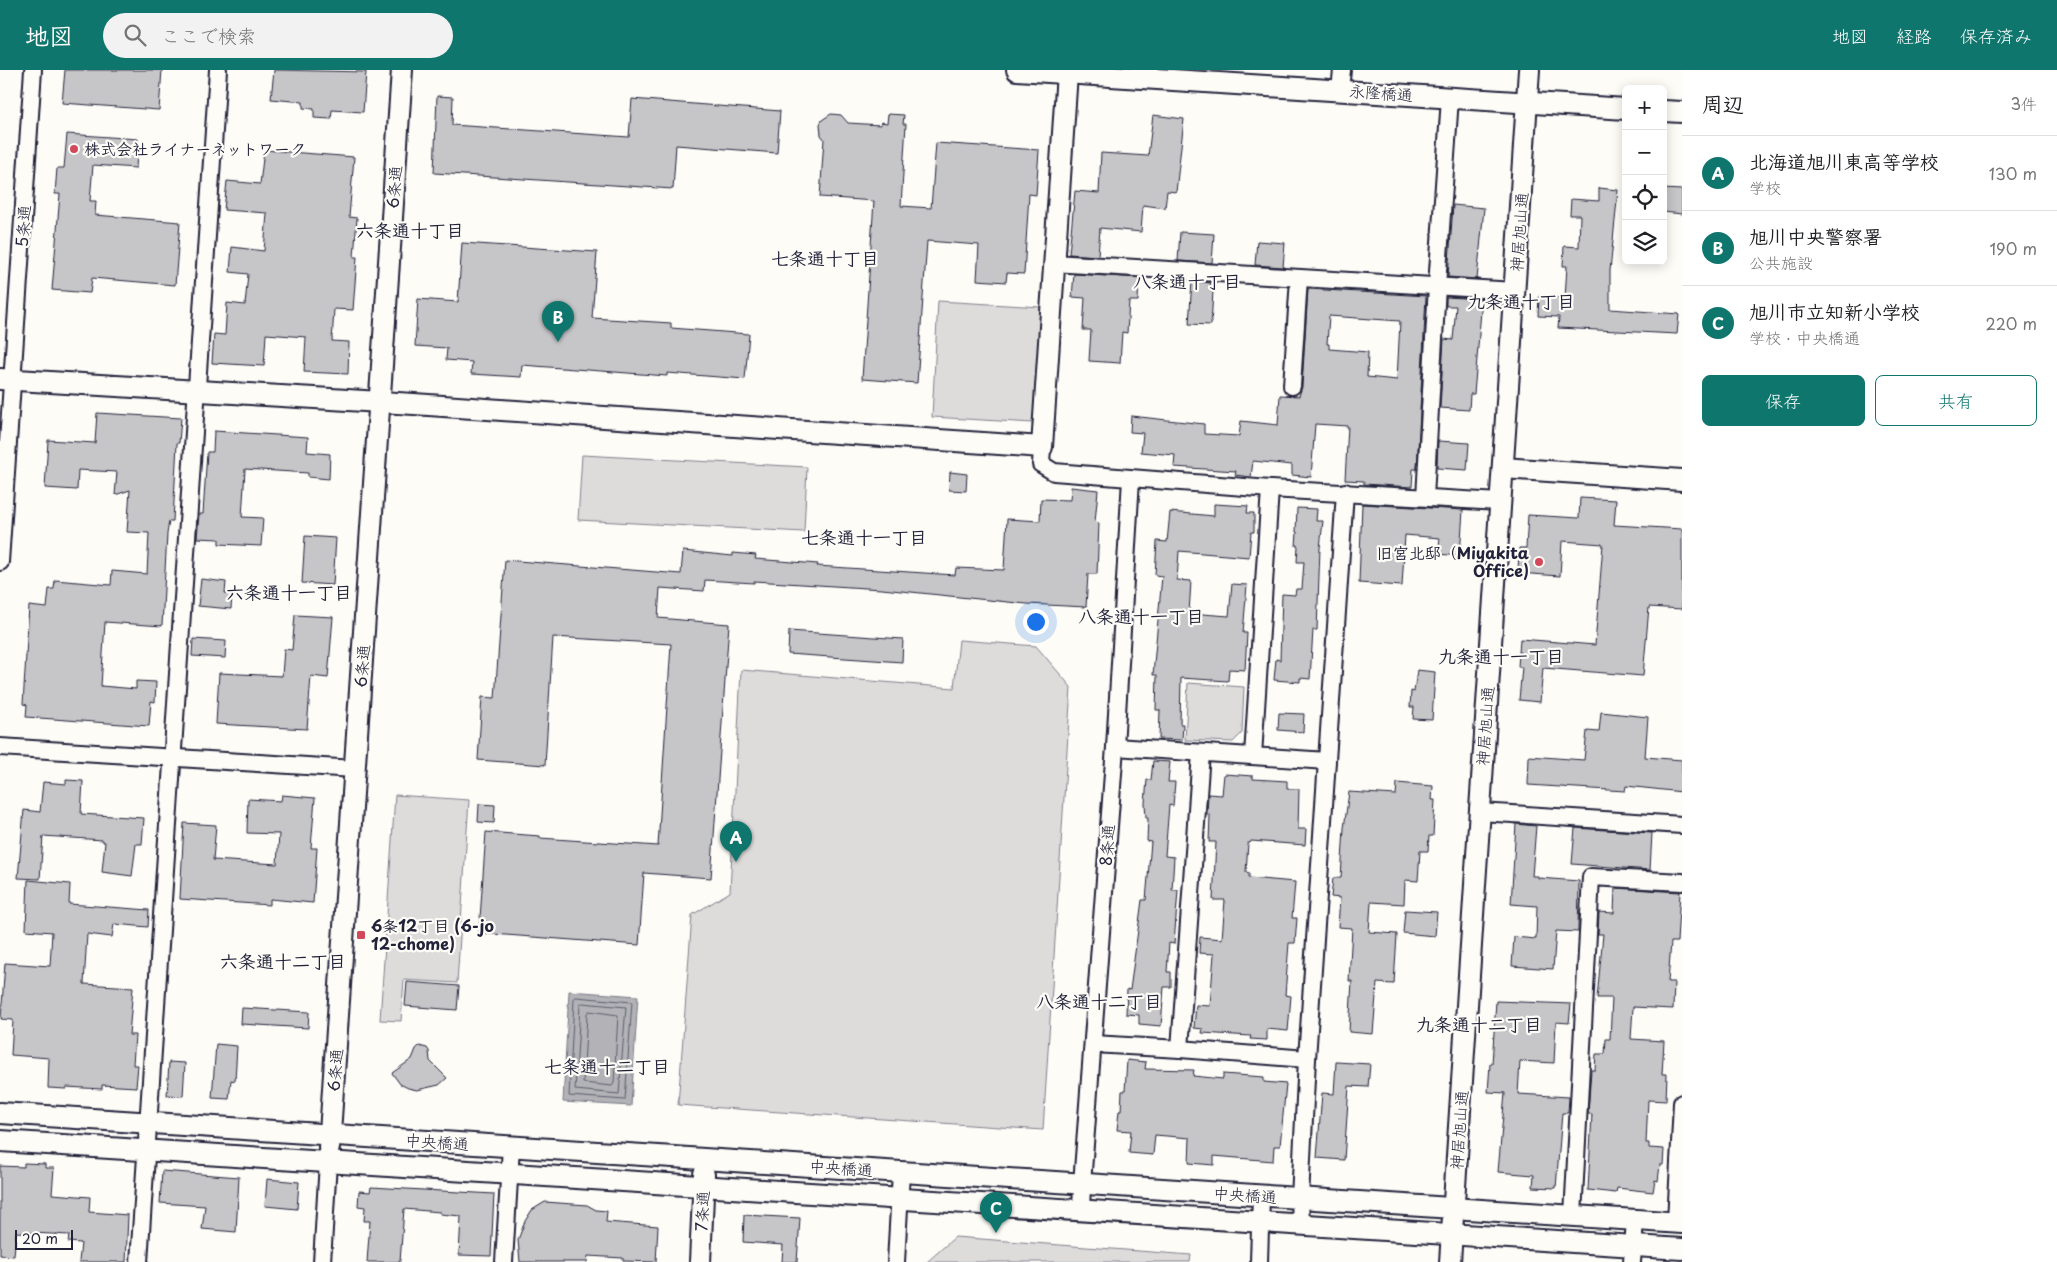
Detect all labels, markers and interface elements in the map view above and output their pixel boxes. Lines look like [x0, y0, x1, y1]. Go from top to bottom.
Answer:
search box [103, 13, 453, 58]
text: 地図 [25, 17, 73, 53]
icon: search [121, 21, 149, 49]
text: ここで検索 [161, 21, 256, 49]
text: 地図 [1832, 22, 1868, 49]
text: 経路 [1896, 22, 1932, 49]
text: 保存済み [1960, 22, 2032, 49]
street label: 永隆橋通 [1348, 78, 1414, 106]
map controls [1622, 85, 1667, 265]
button: + [1622, 85, 1667, 130]
text: 周辺 [1702, 87, 1744, 119]
text: 3件 [2010, 91, 2037, 115]
button: − [1622, 130, 1667, 175]
place label: 株式会社ライナーネットワーク [84, 136, 306, 160]
marker: 株式会社ライナーネットワーク [68, 143, 80, 155]
text: 北海道旭川東高等学校 [1749, 147, 1939, 175]
text: A [1712, 161, 1724, 185]
text: 130 m [1989, 161, 2037, 185]
street label: 6条通 [380, 165, 406, 209]
button: locate [1622, 175, 1667, 220]
text: 学校 [1749, 175, 1781, 199]
street label: 神居旭山通 [1503, 191, 1533, 273]
street label: 5条通 [9, 204, 35, 248]
district label: 六条通十丁目 [356, 216, 464, 243]
button: layers [1622, 220, 1667, 265]
text: 旭川中央警察署 [1749, 222, 1882, 250]
text: B [1713, 236, 1723, 260]
text: 190 m [1989, 236, 2037, 260]
district label: 七条通十丁目 [771, 244, 879, 271]
text: 公共施設 [1749, 250, 1813, 274]
district label: 八条通十丁目 [1133, 267, 1241, 294]
district label: 九条通十丁目 [1467, 287, 1575, 314]
text: 旭川市立知新小学校 [1749, 297, 1920, 325]
pin: B [542, 301, 574, 342]
text: C [1712, 311, 1724, 335]
text: 220 m [1986, 311, 2037, 335]
text: 学校 · 中央橋通 [1749, 325, 1860, 349]
button: 保存 [1702, 375, 1865, 426]
button: 共有 [1875, 375, 2037, 426]
district label: 七条通十一丁目 [801, 523, 927, 550]
place label: 旧宮北邸（Miyakita Office) [1377, 540, 1529, 582]
marker: 旧宮北邸（Miyakita Office) [1533, 556, 1545, 568]
district label: 六条通十一丁目 [226, 578, 352, 605]
district label: 八条通十一丁目 [1078, 602, 1204, 629]
your location [1023, 609, 1049, 635]
district label: 九条通十一丁目 [1438, 642, 1564, 669]
street label: 6条通 [348, 644, 374, 688]
street label: 神居旭山通 [1469, 685, 1499, 767]
pin: A [720, 821, 752, 862]
street label: 8条通 [1093, 823, 1119, 867]
place label: 6条12丁目 (6-jo 12-chome) [371, 913, 494, 955]
marker: 6条12丁目 (6-jo 12-chome) [355, 929, 367, 941]
district label: 六条通十二丁目 [220, 947, 346, 974]
district label: 八条通十二丁目 [1036, 987, 1162, 1014]
district label: 九条通十二丁目 [1416, 1010, 1542, 1037]
street label: 6条通 [321, 1048, 347, 1092]
district label: 七条通十二丁目 [544, 1052, 670, 1079]
street label: 神居旭山通 [1443, 1089, 1473, 1171]
street label: 中央橋通 [404, 1127, 470, 1155]
street label: 中央橋通 [808, 1153, 874, 1181]
street label: 中央橋通 [1212, 1180, 1278, 1208]
street label: 7条通 [688, 1190, 714, 1232]
pin: C [980, 1192, 1012, 1233]
scale bar [15, 1227, 72, 1250]
text: 20 m [22, 1228, 58, 1249]

